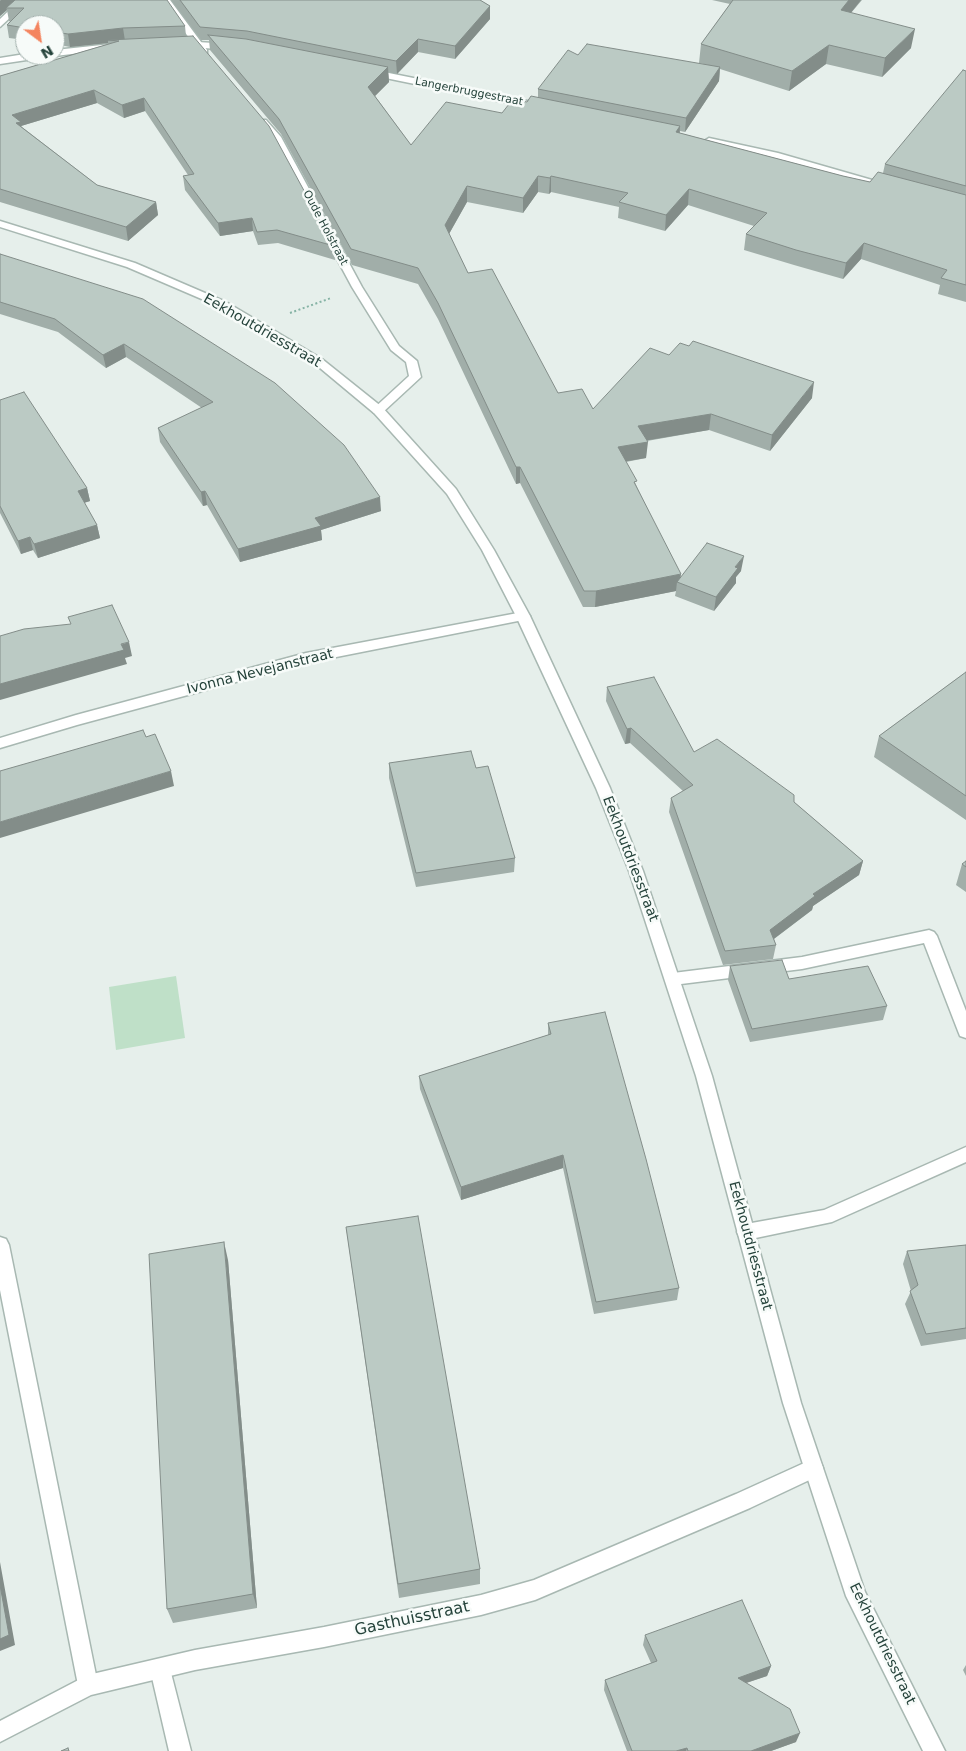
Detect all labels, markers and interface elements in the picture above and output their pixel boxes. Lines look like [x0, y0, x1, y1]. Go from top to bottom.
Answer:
north arrow [15, 15, 65, 65]
text: N [38, 42, 56, 62]
street label: Langerbruggestraat [414, 75, 524, 109]
street label: Oude Holstraat [300, 188, 350, 268]
street label: Eekhoutdriesstraat [200, 290, 324, 372]
street label: Ivonna Nevejanstraat [185, 646, 335, 698]
street label: Eekhoutdriesstraat [598, 794, 662, 924]
street label: Eekhoutdriesstraat [725, 1180, 775, 1312]
street label: Eekhoutdriesstraat [845, 1581, 919, 1707]
street label: Gasthuisstraat [353, 1597, 471, 1641]

